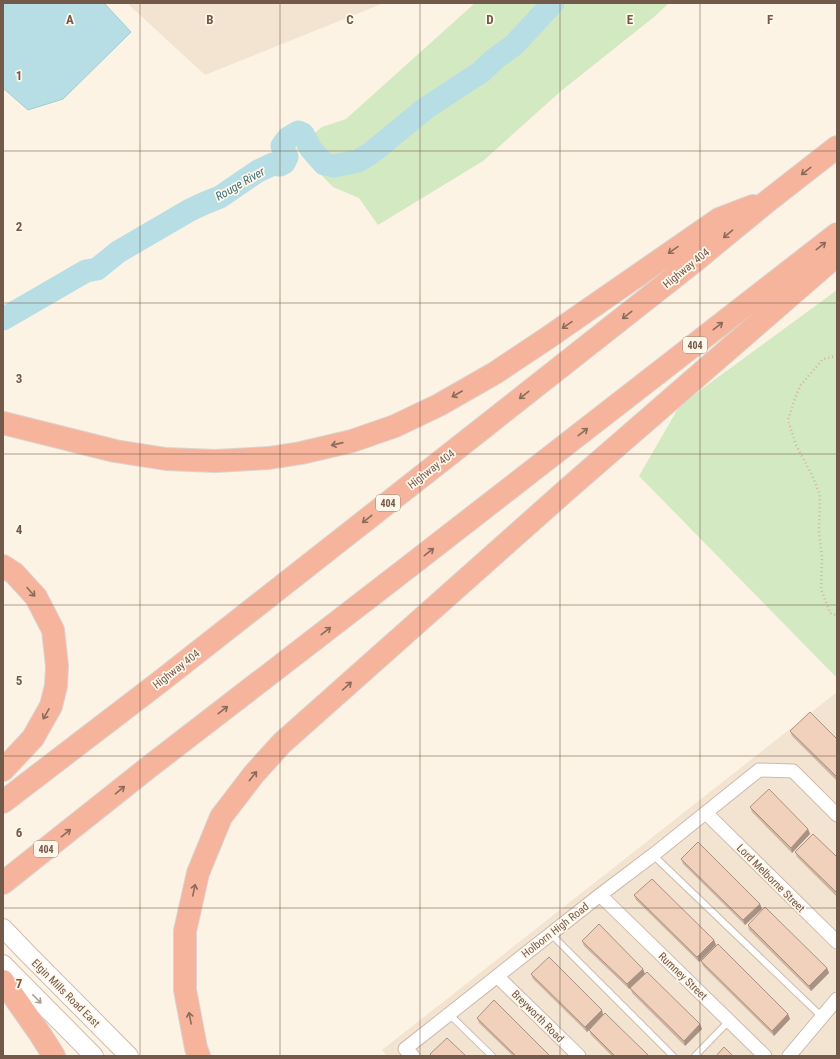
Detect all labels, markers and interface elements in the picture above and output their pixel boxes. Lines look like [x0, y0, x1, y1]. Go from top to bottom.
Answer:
text: A [66, 12, 74, 27]
text: B [206, 12, 214, 27]
text: C [346, 12, 354, 27]
text: D [486, 12, 494, 27]
text: E [627, 12, 634, 27]
text: F [767, 12, 773, 27]
text: 1 [16, 68, 22, 83]
water label: Rouge River [213, 164, 267, 204]
one-way arrow [801, 166, 812, 175]
text: 2 [16, 219, 23, 234]
one-way arrow [723, 229, 733, 238]
one-way arrow [815, 242, 826, 250]
street label: Highway 404 [661, 245, 713, 291]
one-way arrow [668, 246, 679, 254]
one-way arrow [621, 311, 632, 319]
one-way arrow [561, 321, 572, 329]
one-way arrow [713, 322, 724, 330]
road number: 404 [683, 337, 707, 353]
text: 3 [16, 371, 22, 386]
one-way arrow [451, 391, 463, 399]
one-way arrow [519, 391, 530, 400]
one-way arrow [577, 427, 588, 436]
one-way arrow [331, 441, 344, 449]
street label: Highway 404 [405, 447, 458, 492]
road number: 404 [376, 495, 400, 511]
one-way arrow [362, 515, 373, 523]
text: 4 [16, 522, 23, 537]
one-way arrow [423, 547, 434, 556]
one-way arrow [27, 587, 36, 597]
one-way arrow [320, 627, 331, 635]
street label: Highway 404 [150, 647, 203, 692]
text: 5 [16, 673, 23, 688]
one-way arrow [341, 681, 352, 690]
one-way arrow [217, 706, 228, 714]
one-way arrow [42, 708, 49, 720]
one-way arrow [249, 770, 258, 781]
one-way arrow [114, 786, 125, 794]
text: 6 [16, 825, 23, 840]
one-way arrow [61, 828, 72, 837]
road number: 404 [34, 841, 58, 857]
street label: Lord Melborne Street [734, 842, 807, 915]
one-way arrow [190, 884, 198, 897]
street label: Holborn High Road [519, 900, 592, 961]
street label: Rumney Street [656, 950, 710, 1003]
street label: Elgin Mills Road East [29, 957, 102, 1030]
text: 7 [16, 976, 23, 991]
street label: Breyworth Road [509, 988, 566, 1045]
one-way arrow [32, 994, 42, 1004]
one-way arrow [186, 1012, 194, 1025]

